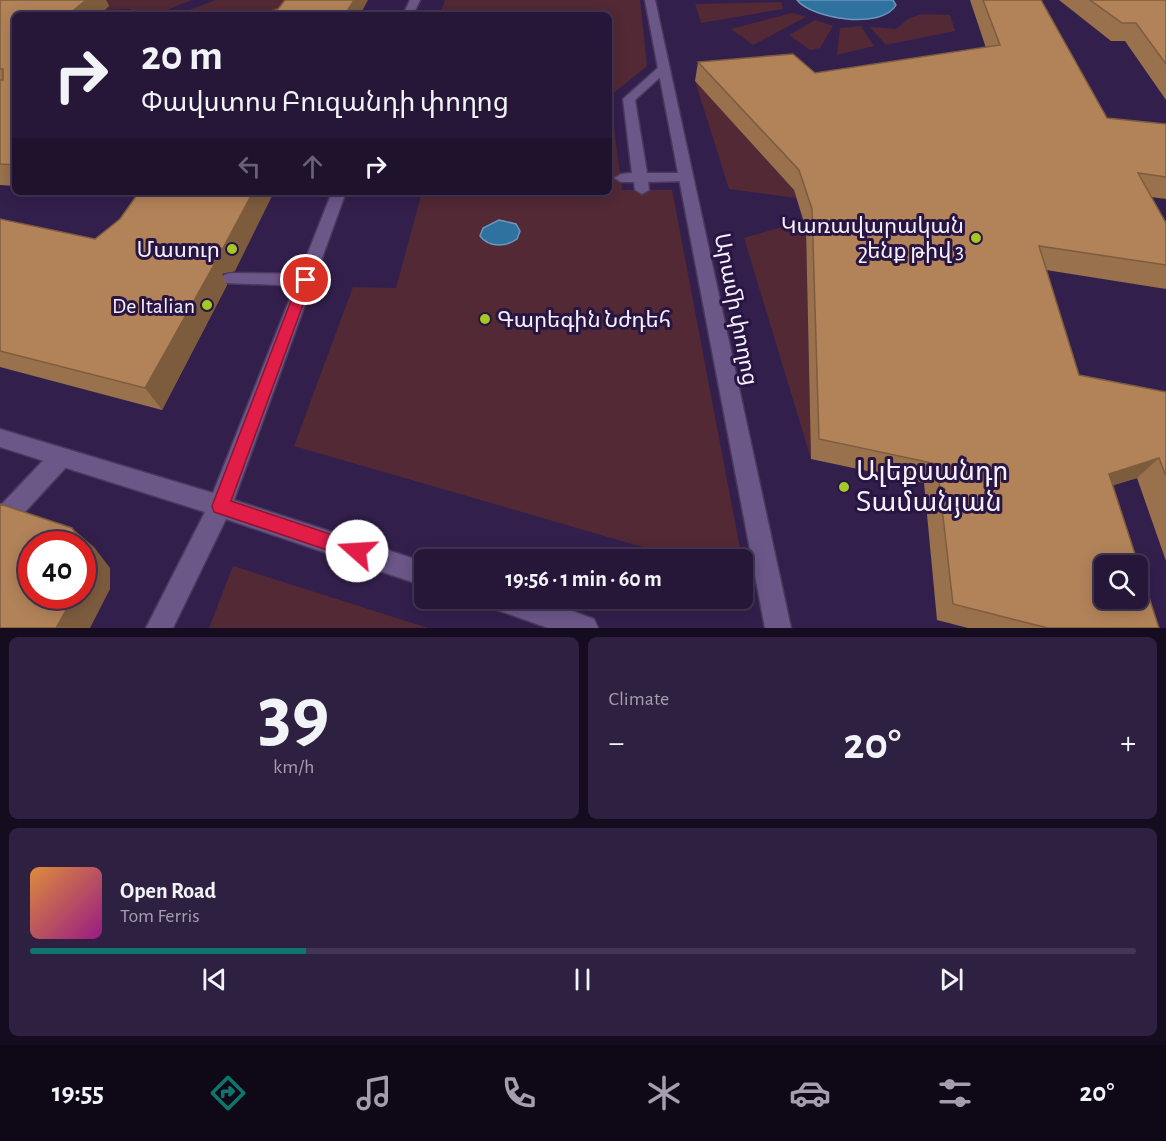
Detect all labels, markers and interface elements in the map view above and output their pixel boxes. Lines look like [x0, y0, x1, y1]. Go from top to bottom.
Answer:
text: 20 m [141, 35, 223, 77]
icon: right [42, 36, 120, 114]
text: Փավստոս Բուզանդի փողոց [141, 89, 509, 116]
icon: left [233, 150, 266, 183]
icon: ahead [296, 150, 329, 183]
icon: right [359, 150, 392, 183]
place label: Կառավարական շենք թիվ 3 [781, 215, 964, 263]
street label: Արամի փողոց [709, 231, 762, 387]
marker: Կառավարական շենք թիվ 3 [969, 231, 983, 245]
place label: Մասուր [137, 239, 220, 262]
marker: Մասուր [225, 242, 239, 256]
pin [280, 254, 331, 305]
icon: arrive [289, 263, 322, 296]
place label: De Italian [112, 295, 195, 317]
marker: De Italian [200, 298, 214, 312]
place label: Գարեգին Նժդեհ [497, 309, 671, 332]
marker: Գարեգին Նժդեհ [478, 312, 492, 326]
place label: Ալեքսանդր Տամանյան [856, 458, 1008, 518]
marker: Ալեքսանդր Տամանյան [837, 480, 851, 494]
position arrow [325, 519, 389, 583]
speed limit sign: 40 [18, 531, 96, 609]
map controls [1094, 555, 1148, 609]
button: search [1094, 555, 1148, 609]
text: 19:56 · 1 min · 60 m [505, 568, 662, 590]
text: 39 [258, 677, 329, 755]
text: Climate [609, 689, 669, 709]
text: 20° [843, 722, 901, 767]
text: − [609, 727, 624, 760]
text: + [1120, 727, 1136, 760]
text: km/h [273, 757, 314, 777]
text: Open Road [120, 880, 216, 902]
text: Tom Ferris [120, 906, 200, 926]
icon: previous [198, 963, 231, 996]
icon: pause [566, 963, 599, 996]
icon: next [935, 963, 968, 996]
icon: directions [207, 1072, 249, 1114]
icon: music [353, 1072, 395, 1114]
icon: phone [498, 1072, 540, 1114]
icon: climate [643, 1072, 685, 1114]
icon: car [789, 1072, 831, 1114]
icon: filters [934, 1072, 976, 1114]
text: 19:55 [52, 1079, 104, 1106]
text: 20° [1080, 1079, 1114, 1106]

